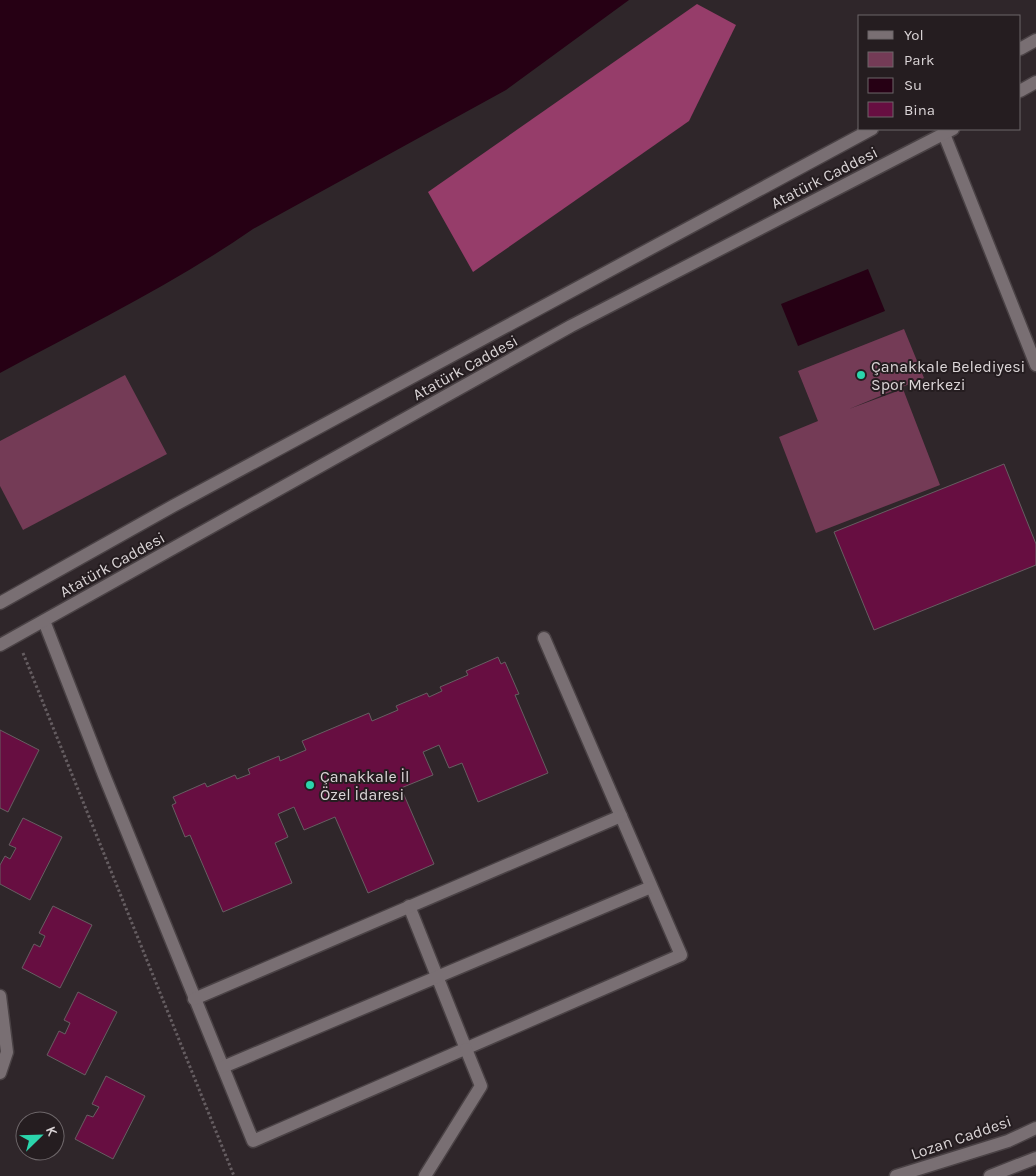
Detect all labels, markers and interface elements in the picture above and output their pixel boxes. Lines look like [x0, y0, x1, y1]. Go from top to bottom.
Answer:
legend [858, 15, 1021, 130]
text: Yol [904, 26, 924, 44]
text: Park [904, 51, 934, 69]
text: Su [904, 76, 922, 94]
text: Bina [904, 101, 935, 119]
street label: Atatürk Caddesi [768, 142, 881, 213]
street label: Atatürk Caddesi [409, 331, 521, 404]
place label: Çanakkale Belediyesi Spor Merkezi [871, 357, 1025, 394]
marker: Çanakkale Belediyesi Spor Merkezi [855, 369, 867, 381]
street label: Atatürk Caddesi [56, 528, 168, 601]
place label: Çanakkale İl Özel İdaresi [320, 767, 409, 804]
marker: Çanakkale İl Özel İdaresi [304, 779, 316, 791]
north arrow [15, 1111, 65, 1161]
street label: Lozan Caddesi [908, 1111, 1014, 1164]
text: K [42, 1124, 61, 1139]

